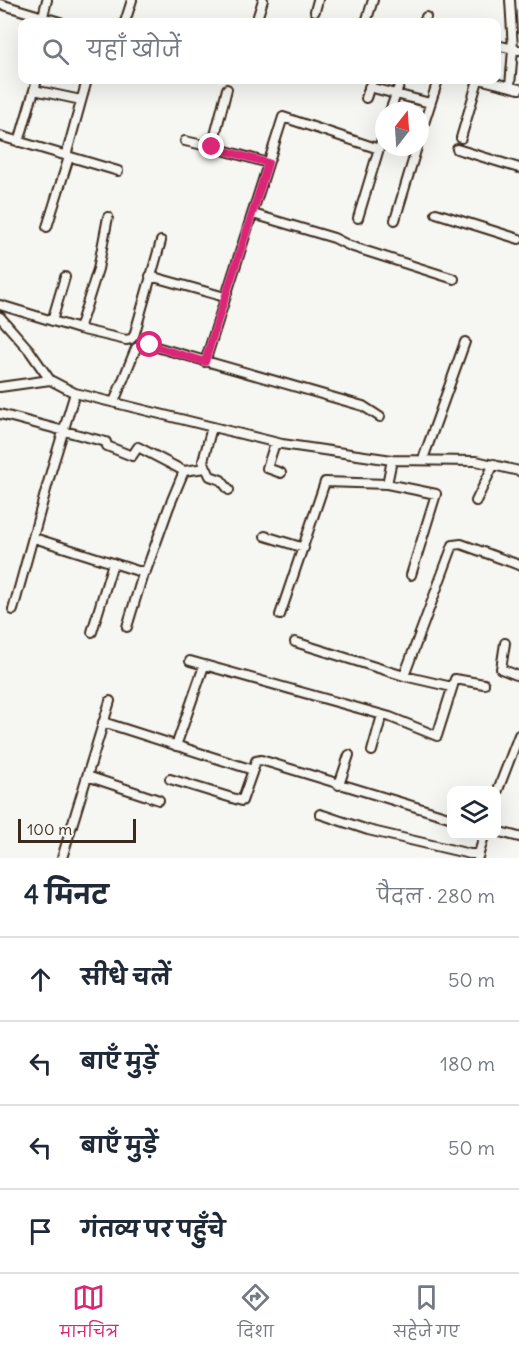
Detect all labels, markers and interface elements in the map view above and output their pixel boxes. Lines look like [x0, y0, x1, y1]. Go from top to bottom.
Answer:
search box [18, 18, 501, 84]
icon: search [39, 35, 72, 68]
text: यहाँ खोजें [87, 35, 181, 63]
north arrow [375, 102, 429, 156]
route end [198, 133, 224, 159]
route start [136, 331, 162, 357]
map controls [447, 786, 501, 840]
button: layers [447, 786, 501, 840]
scale bar [18, 816, 136, 844]
text: 100 m [27, 819, 72, 839]
text: 4 मिनट [24, 878, 108, 911]
text: पैदल · 280 m [377, 883, 495, 908]
icon: ahead [24, 963, 57, 996]
text: सीधे चलें [81, 963, 171, 991]
text: 50 m [448, 967, 495, 992]
icon: left [24, 1047, 57, 1080]
text: बाएँ मुड़ें [81, 1047, 158, 1075]
text: 180 m [440, 1051, 495, 1076]
icon: left [24, 1131, 57, 1164]
text: बाएँ मुड़ें [81, 1131, 158, 1159]
text: 50 m [448, 1135, 495, 1160]
icon: arrive [24, 1215, 57, 1248]
text: गंतव्य पर पहुँचे [81, 1215, 225, 1243]
tab: मानचित्र [60, 1281, 118, 1349]
tab: दिशा [238, 1281, 274, 1349]
tab: सहेजे गए [393, 1281, 459, 1349]

